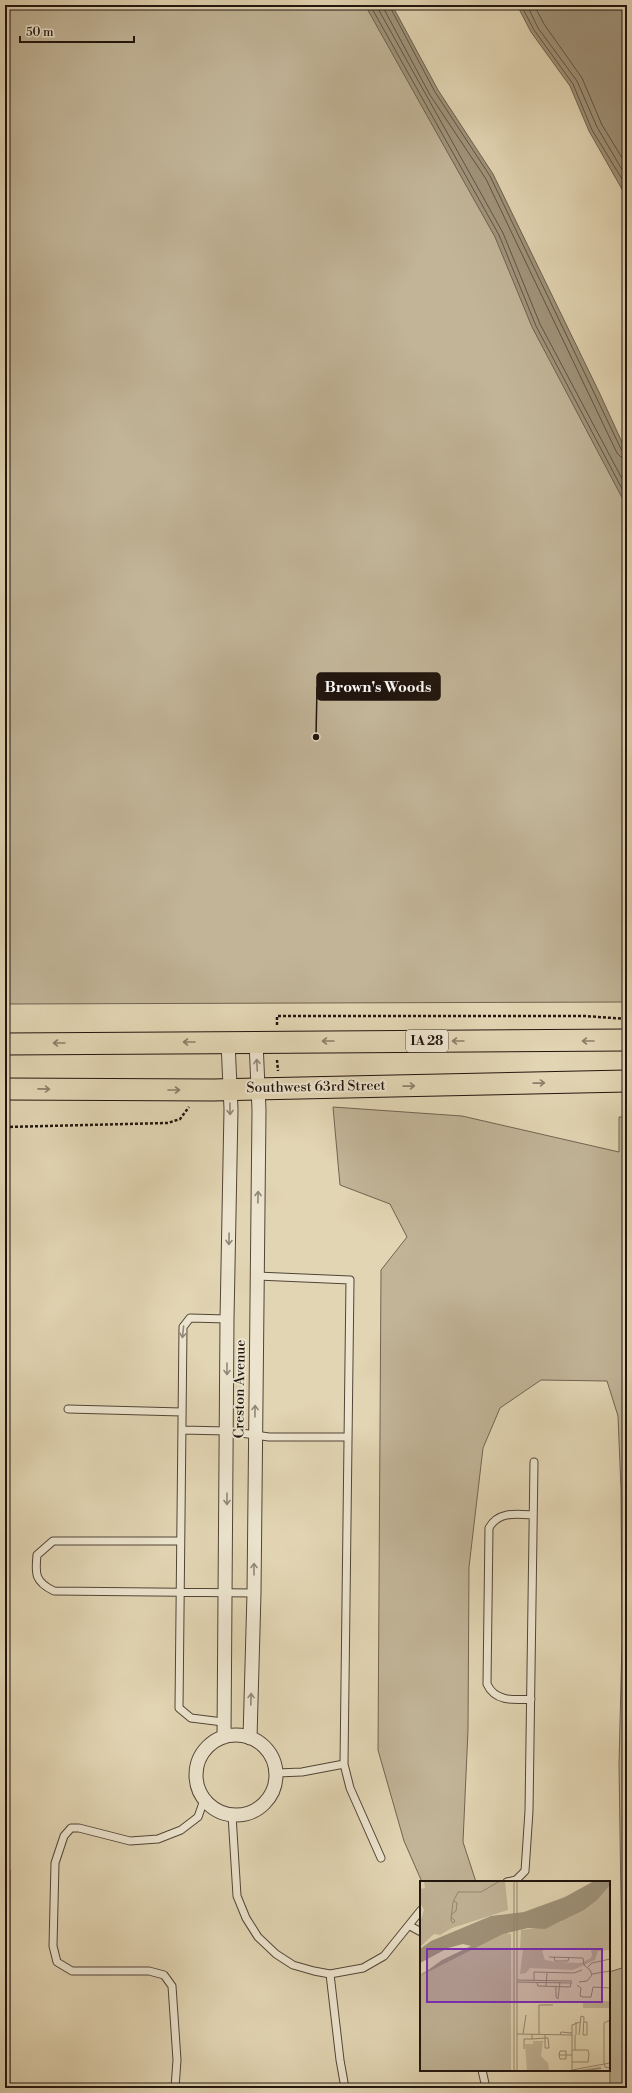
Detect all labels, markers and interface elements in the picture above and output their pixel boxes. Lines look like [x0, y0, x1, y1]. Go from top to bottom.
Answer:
scale bar [20, 18, 134, 44]
text: 50 m [26, 25, 54, 40]
callout: Brown's Woods [317, 673, 440, 700]
text: Brown's Woods [325, 678, 431, 697]
road number: IA 28 [406, 1030, 448, 1052]
one-way arrow [322, 1037, 335, 1045]
one-way arrow [452, 1037, 465, 1045]
one-way arrow [582, 1037, 595, 1045]
one-way arrow [183, 1038, 196, 1046]
one-way arrow [53, 1039, 66, 1047]
one-way arrow [254, 1059, 261, 1072]
street label: Southwest 63rd Street [246, 1077, 386, 1097]
one-way arrow [532, 1079, 545, 1087]
one-way arrow [402, 1082, 415, 1089]
one-way arrow [37, 1085, 50, 1093]
one-way arrow [167, 1086, 180, 1094]
one-way arrow [227, 1102, 234, 1115]
one-way arrow [254, 1191, 262, 1204]
one-way arrow [225, 1232, 232, 1245]
one-way arrow [179, 1325, 187, 1338]
street label: Creston Avenue [230, 1339, 250, 1439]
one-way arrow [223, 1362, 231, 1375]
one-way arrow [251, 1405, 259, 1418]
one-way arrow [223, 1492, 231, 1505]
one-way arrow [250, 1563, 258, 1576]
one-way arrow [247, 1693, 255, 1706]
inset map [420, 1881, 610, 2071]

